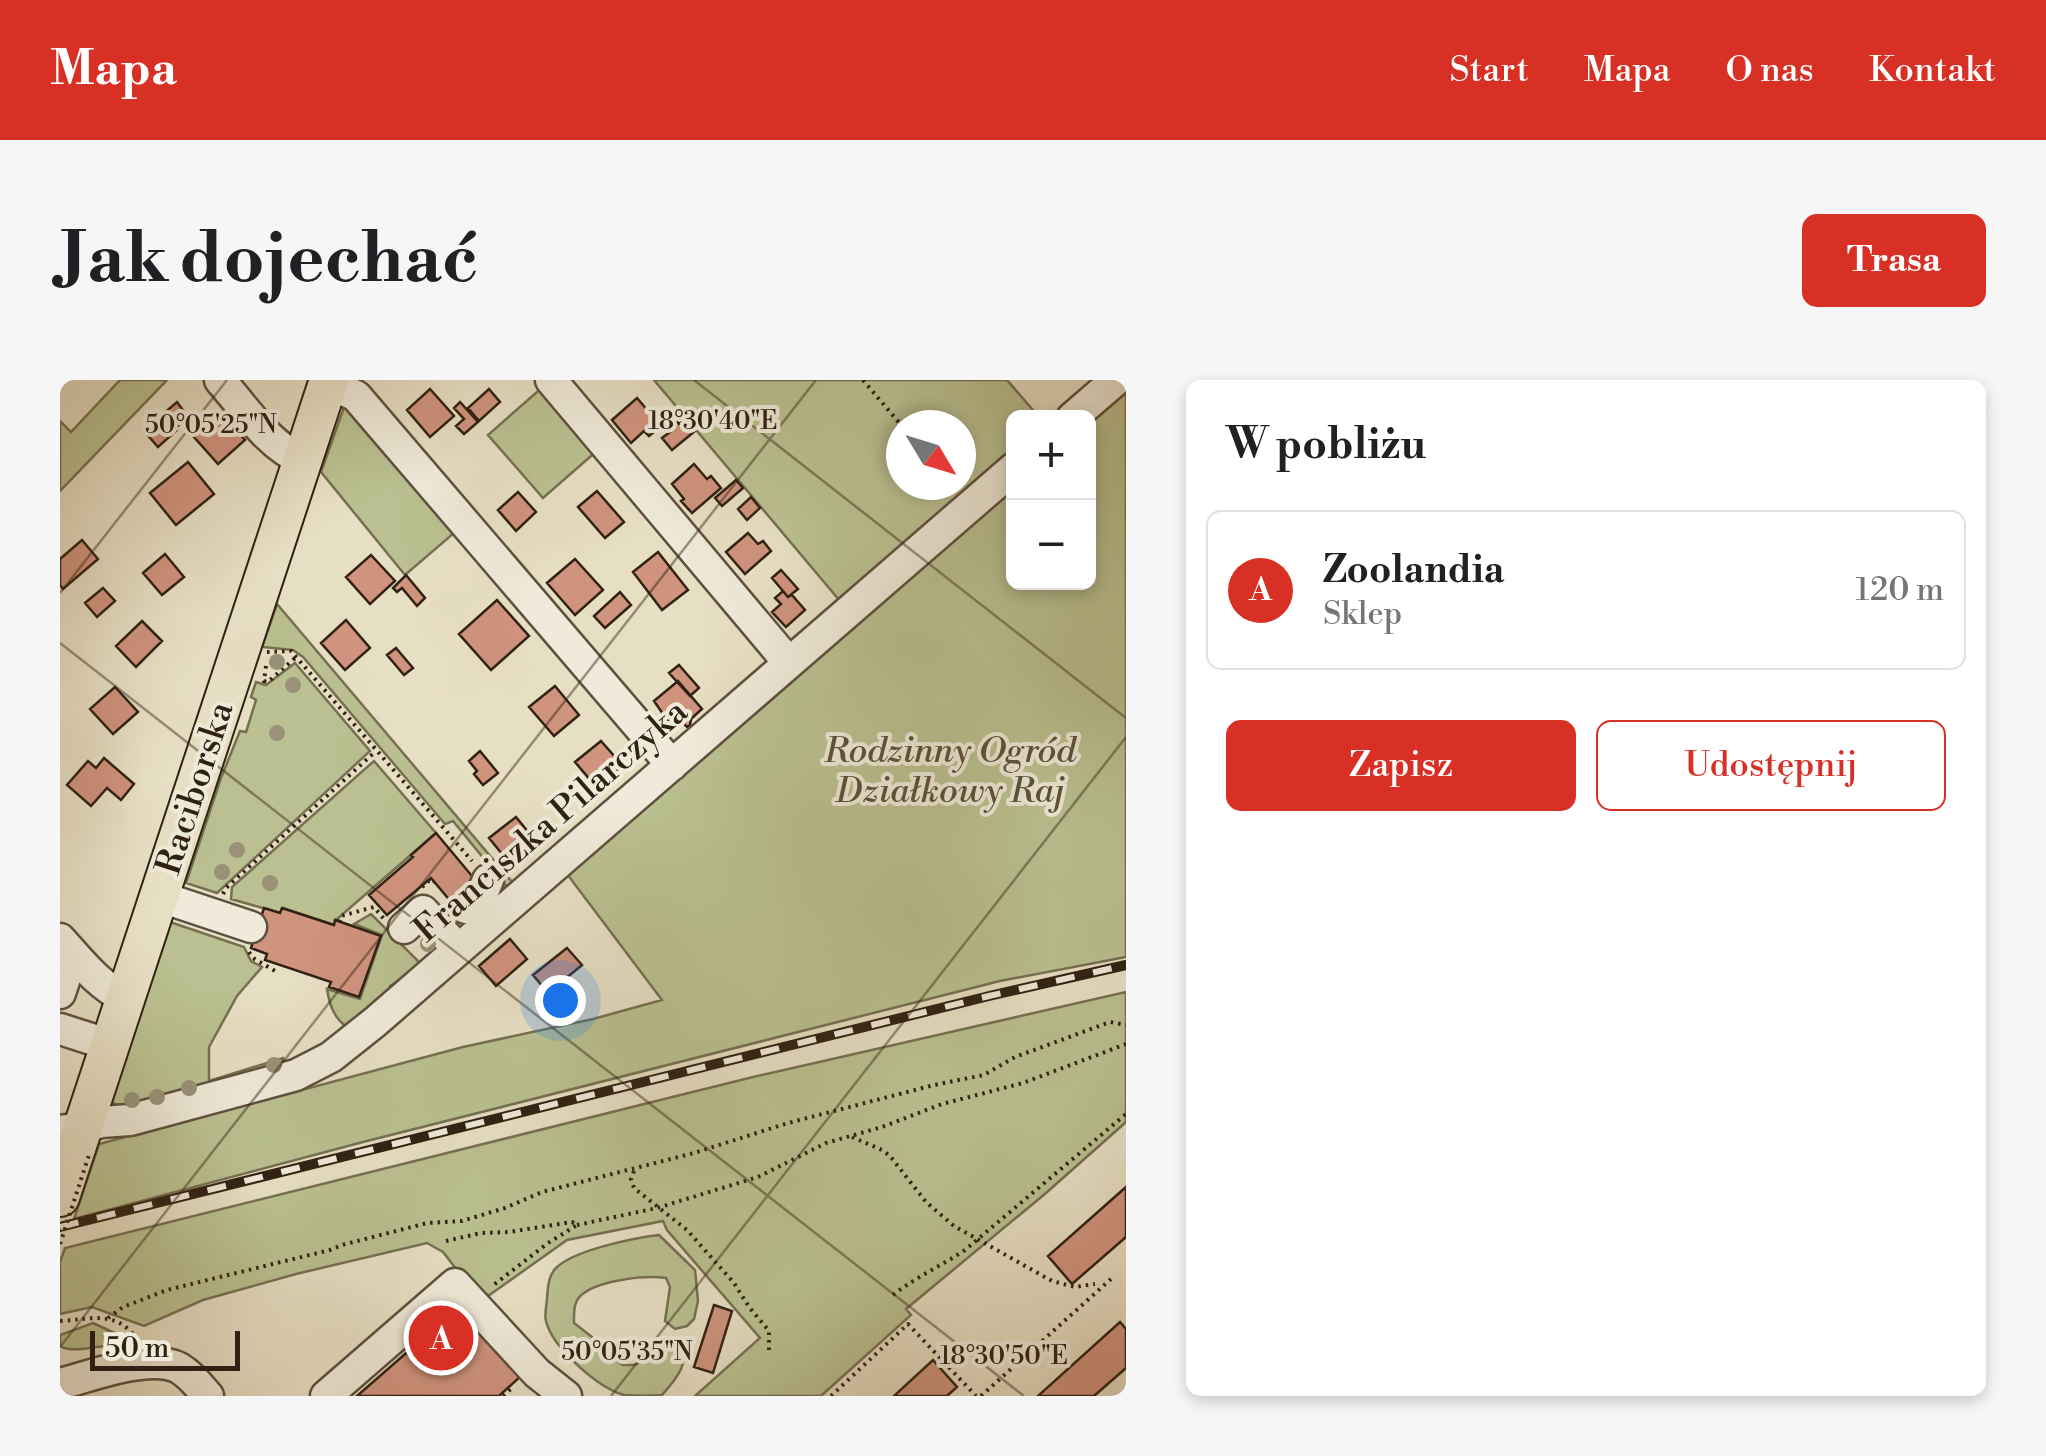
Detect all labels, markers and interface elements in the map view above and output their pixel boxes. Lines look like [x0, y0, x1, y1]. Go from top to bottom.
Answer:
text: Mapa [50, 40, 177, 100]
text: Start [1450, 49, 1529, 92]
text: Mapa [1584, 49, 1670, 92]
text: O nas [1725, 49, 1814, 92]
text: Kontakt [1869, 49, 1996, 92]
button: Trasa [1802, 214, 1986, 307]
text: Jak dojechać [60, 216, 478, 304]
text: 18°30'40"E [648, 406, 778, 437]
text: 50°05'25"N [145, 410, 277, 441]
north arrow [886, 410, 976, 500]
map controls [1006, 410, 1096, 590]
button: + [1006, 410, 1096, 500]
text: W pobliżu [1226, 419, 1426, 472]
button: − [1006, 500, 1096, 590]
text: Zoolandia [1323, 547, 1504, 594]
text: A [1249, 570, 1272, 610]
text: 120 m [1855, 570, 1944, 610]
text: Sklep [1323, 594, 1402, 634]
street label: Franciszka Pilarczyka [405, 690, 697, 952]
street label: Raciborska [147, 696, 244, 880]
button: Zapisz [1226, 720, 1576, 811]
button: Udostępnij [1596, 720, 1946, 811]
park label: Rodzinny Ogród Działkowy Raj [823, 730, 1077, 813]
your location [535, 975, 586, 1026]
pin: A [408, 1300, 474, 1376]
scale bar [90, 1326, 240, 1370]
text: 50 m [105, 1331, 169, 1366]
text: 50°05'35"N [561, 1337, 693, 1368]
text: 18°30'50"E [940, 1341, 1068, 1372]

